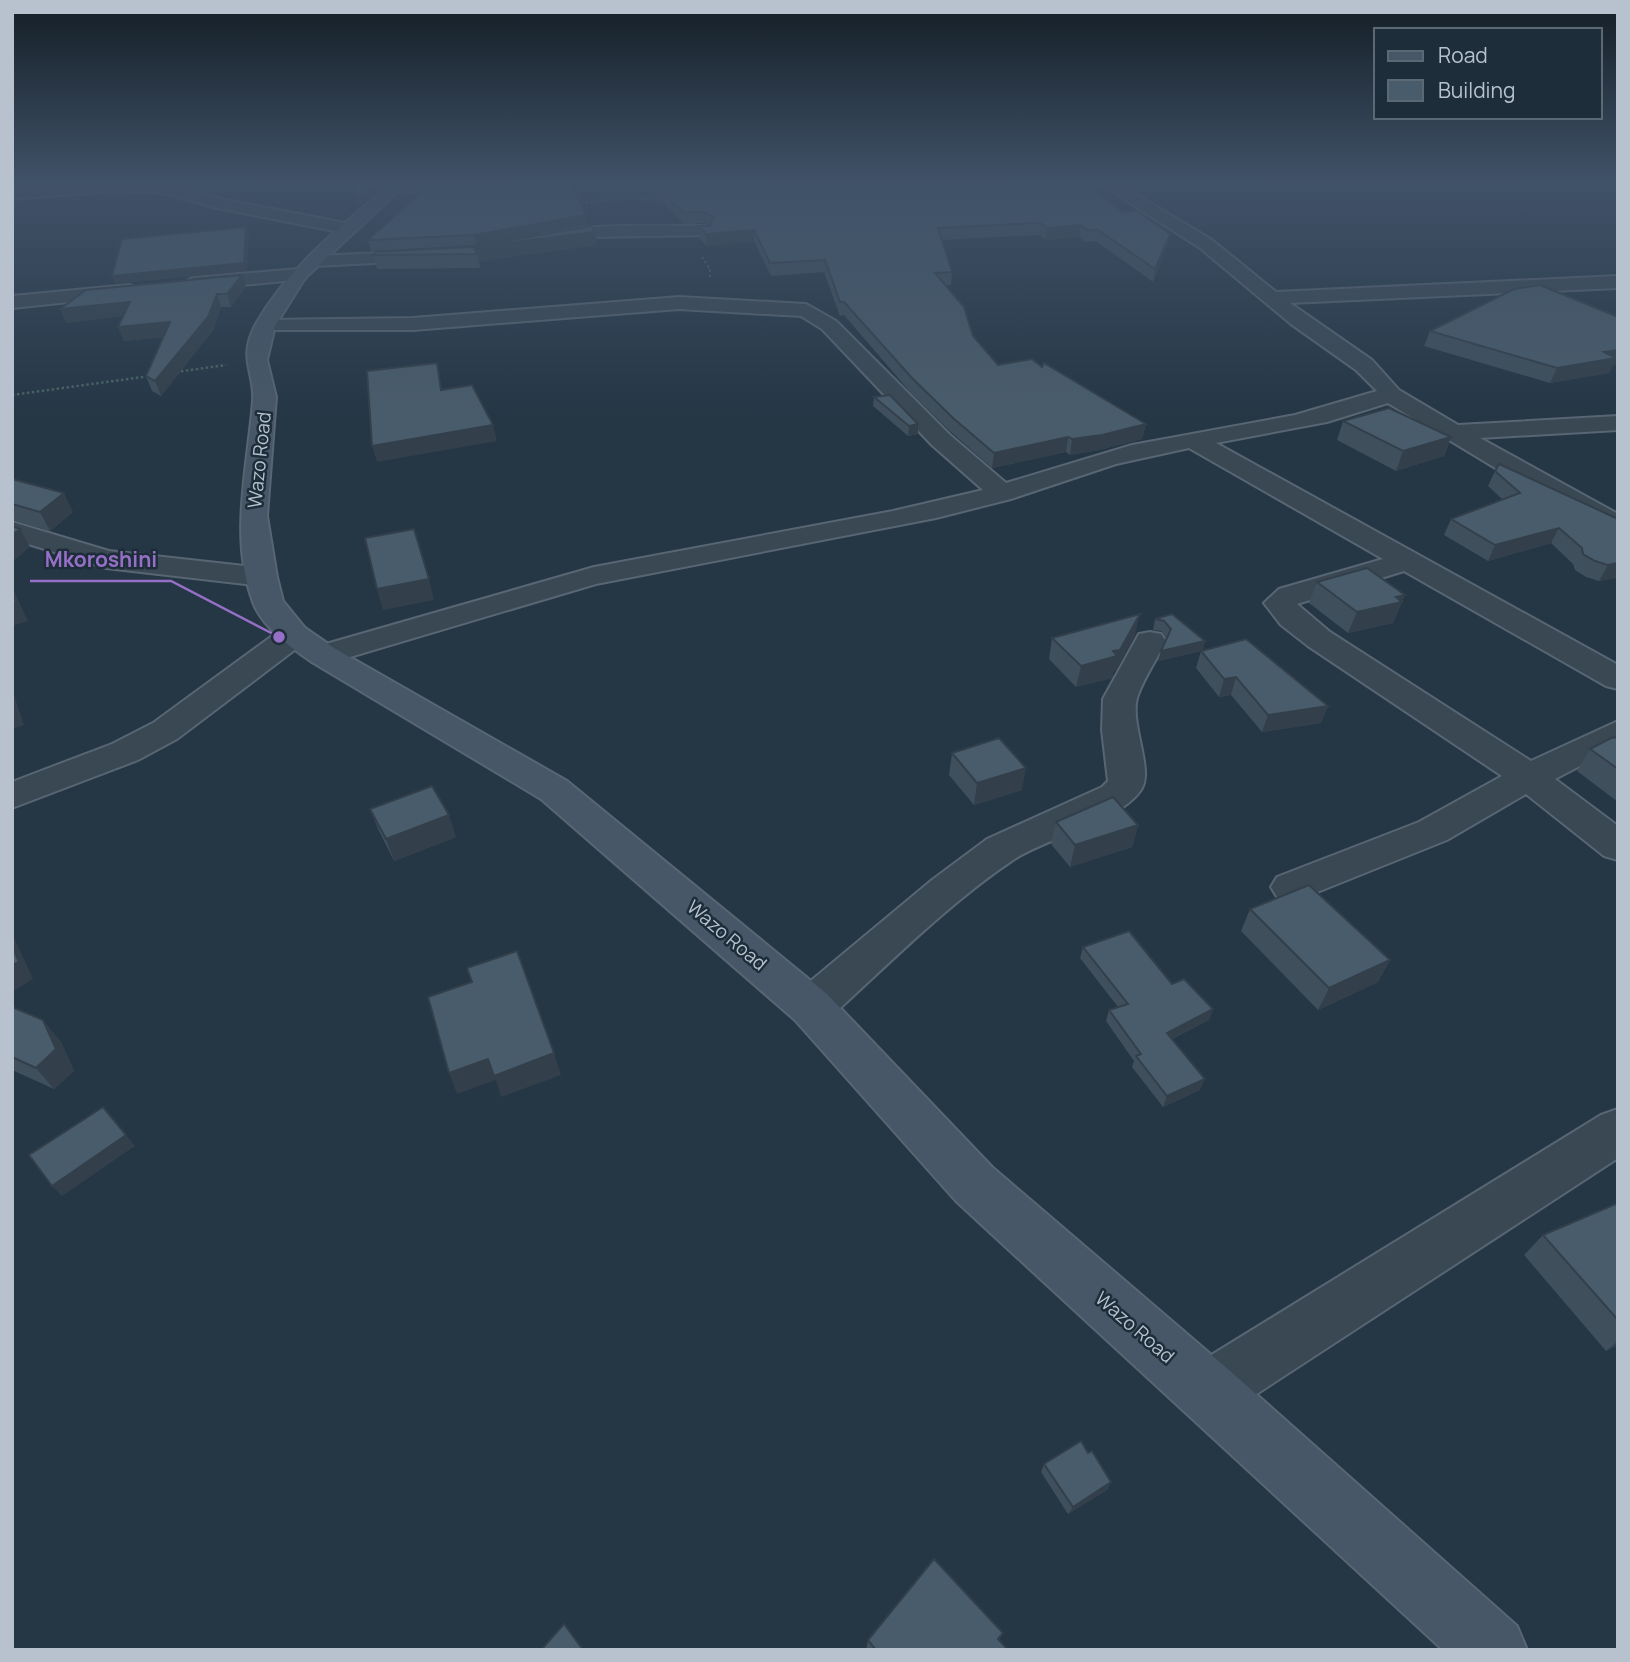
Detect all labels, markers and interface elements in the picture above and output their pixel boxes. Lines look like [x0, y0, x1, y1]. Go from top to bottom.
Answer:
legend [1374, 28, 1602, 119]
text: Road [1438, 41, 1488, 69]
text: Building [1438, 76, 1515, 104]
street label: Wazo Road [241, 410, 277, 510]
callout: Mkoroshini [30, 539, 171, 581]
text: Mkoroshini [45, 545, 157, 573]
street label: Wazo Road [682, 894, 772, 976]
street label: Wazo Road [1090, 1285, 1180, 1369]

